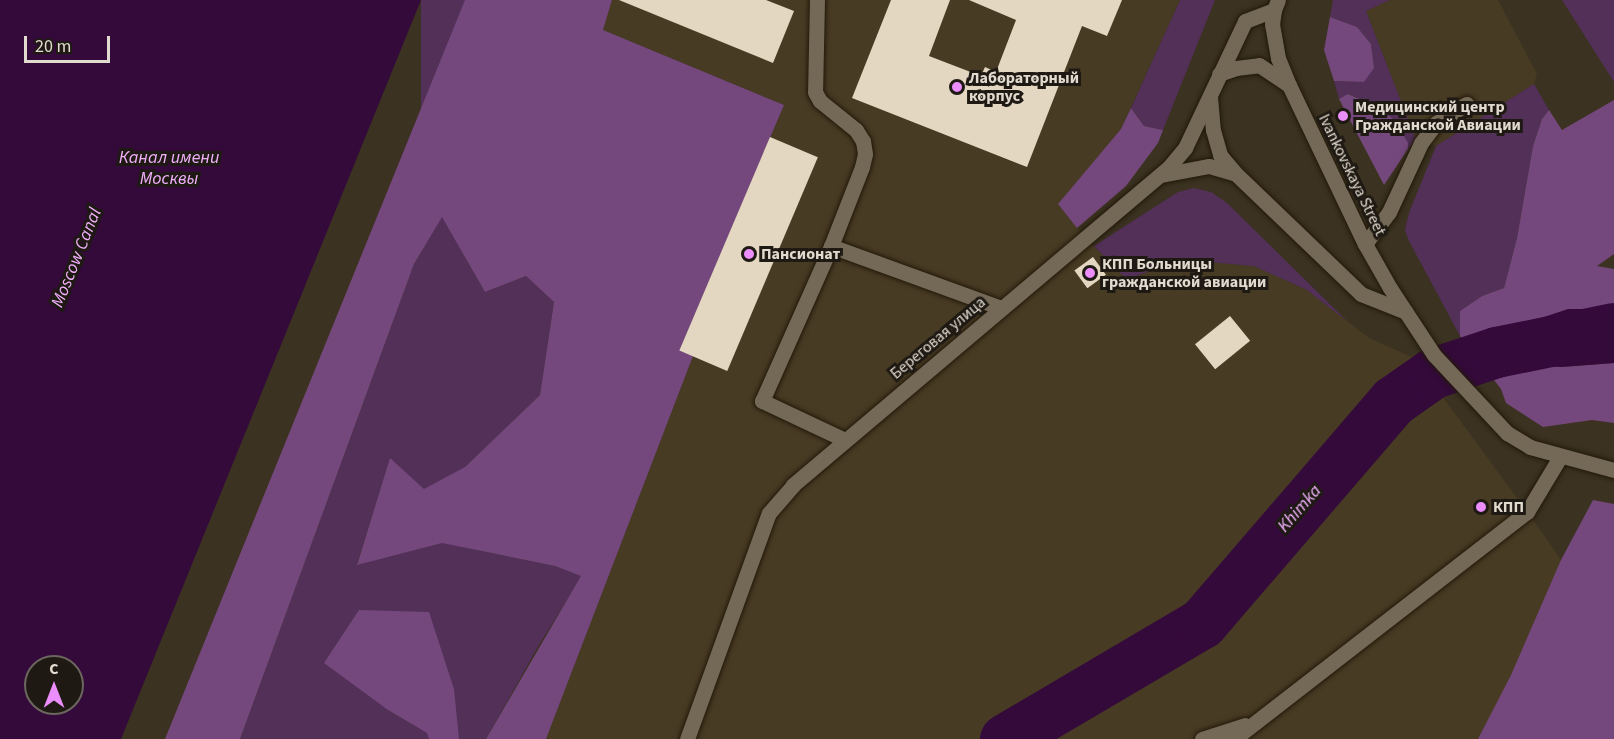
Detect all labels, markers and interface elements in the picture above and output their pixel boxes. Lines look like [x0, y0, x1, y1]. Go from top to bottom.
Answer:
scale bar [27, 24, 112, 62]
text: 20 m [35, 34, 71, 59]
place label: Лабораторный корпус [969, 68, 1079, 106]
marker: Лабораторный корпус [950, 80, 964, 94]
place label: Медицинский центр Гражданской Авиации [1355, 97, 1521, 135]
marker: Медицинский центр Гражданской Авиации [1336, 109, 1350, 123]
street label: Ivankovskaya Street [1314, 111, 1390, 239]
water label: Канал имени Москвы [119, 148, 219, 190]
water label: Moscow Canal [47, 205, 107, 311]
place label: Пансионат [761, 244, 840, 264]
marker: Пансионат [742, 247, 756, 261]
place label: КПП Больницы гражданской авиации [1102, 254, 1266, 292]
marker: КПП Больницы гражданской авиации [1083, 266, 1097, 280]
street label: Береговая улица [887, 293, 989, 383]
water label: Khimka [1273, 481, 1327, 537]
place label: КПП [1493, 497, 1524, 517]
marker: КПП [1474, 500, 1488, 514]
north arrow [24, 655, 84, 715]
text: С [49, 658, 59, 680]

